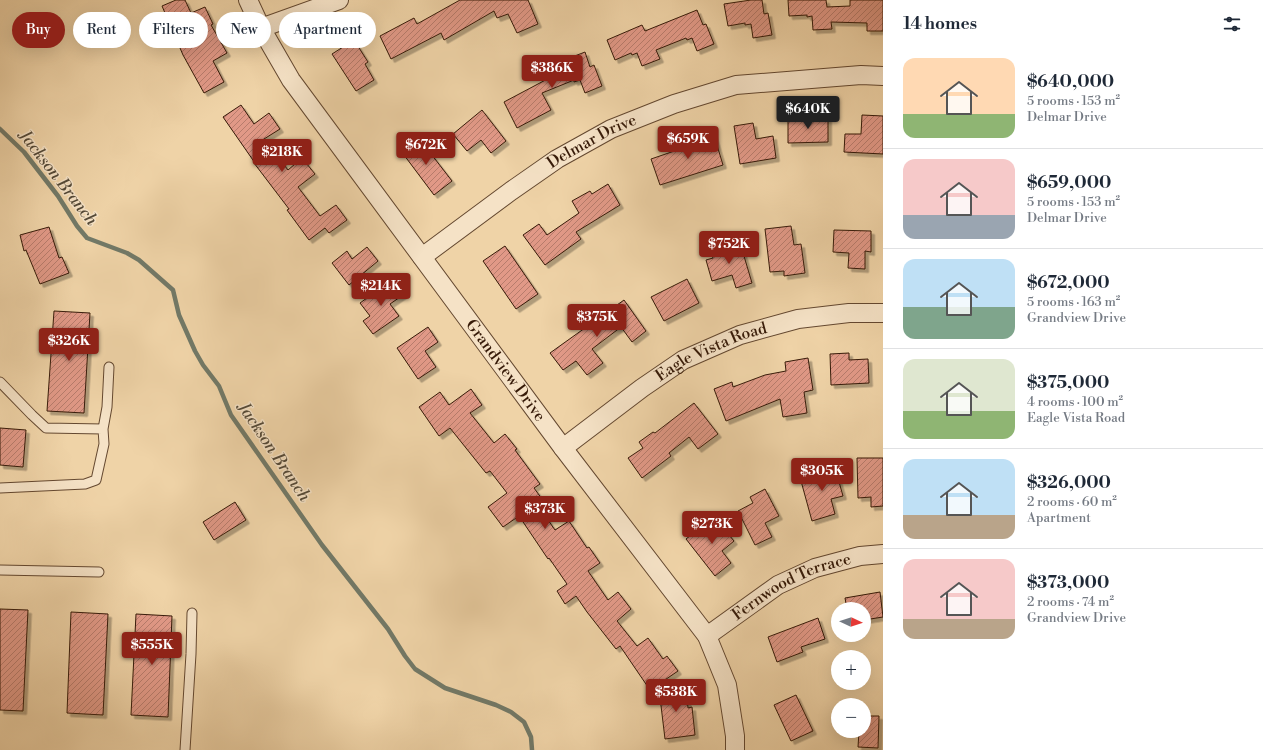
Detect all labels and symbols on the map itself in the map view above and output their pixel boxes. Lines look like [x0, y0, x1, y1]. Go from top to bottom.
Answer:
pin: $386K [524, 55, 580, 89]
pin: $640K [780, 96, 836, 130]
street label: Delmar Drive [543, 110, 639, 173]
water label: Jackson Branch [13, 124, 102, 231]
pin: $659K [660, 126, 716, 160]
pin: $672K [398, 132, 454, 166]
pin: $218K [254, 139, 310, 173]
pin: $752K [701, 231, 757, 265]
pin: $214K [353, 273, 409, 307]
pin: $375K [569, 304, 625, 338]
street label: Grandview Drive [461, 315, 550, 425]
street label: Eagle Vista Road [651, 318, 769, 386]
pin: $326K [41, 328, 97, 362]
water label: Jackson Branch [232, 397, 316, 506]
pin: $305K [794, 458, 850, 492]
pin: $373K [517, 496, 573, 530]
pin: $273K [684, 511, 740, 545]
street label: Fernwood Terrace [728, 549, 853, 625]
north arrow [831, 602, 871, 642]
pin: $555K [124, 632, 180, 666]
pin: $538K [648, 679, 704, 713]

